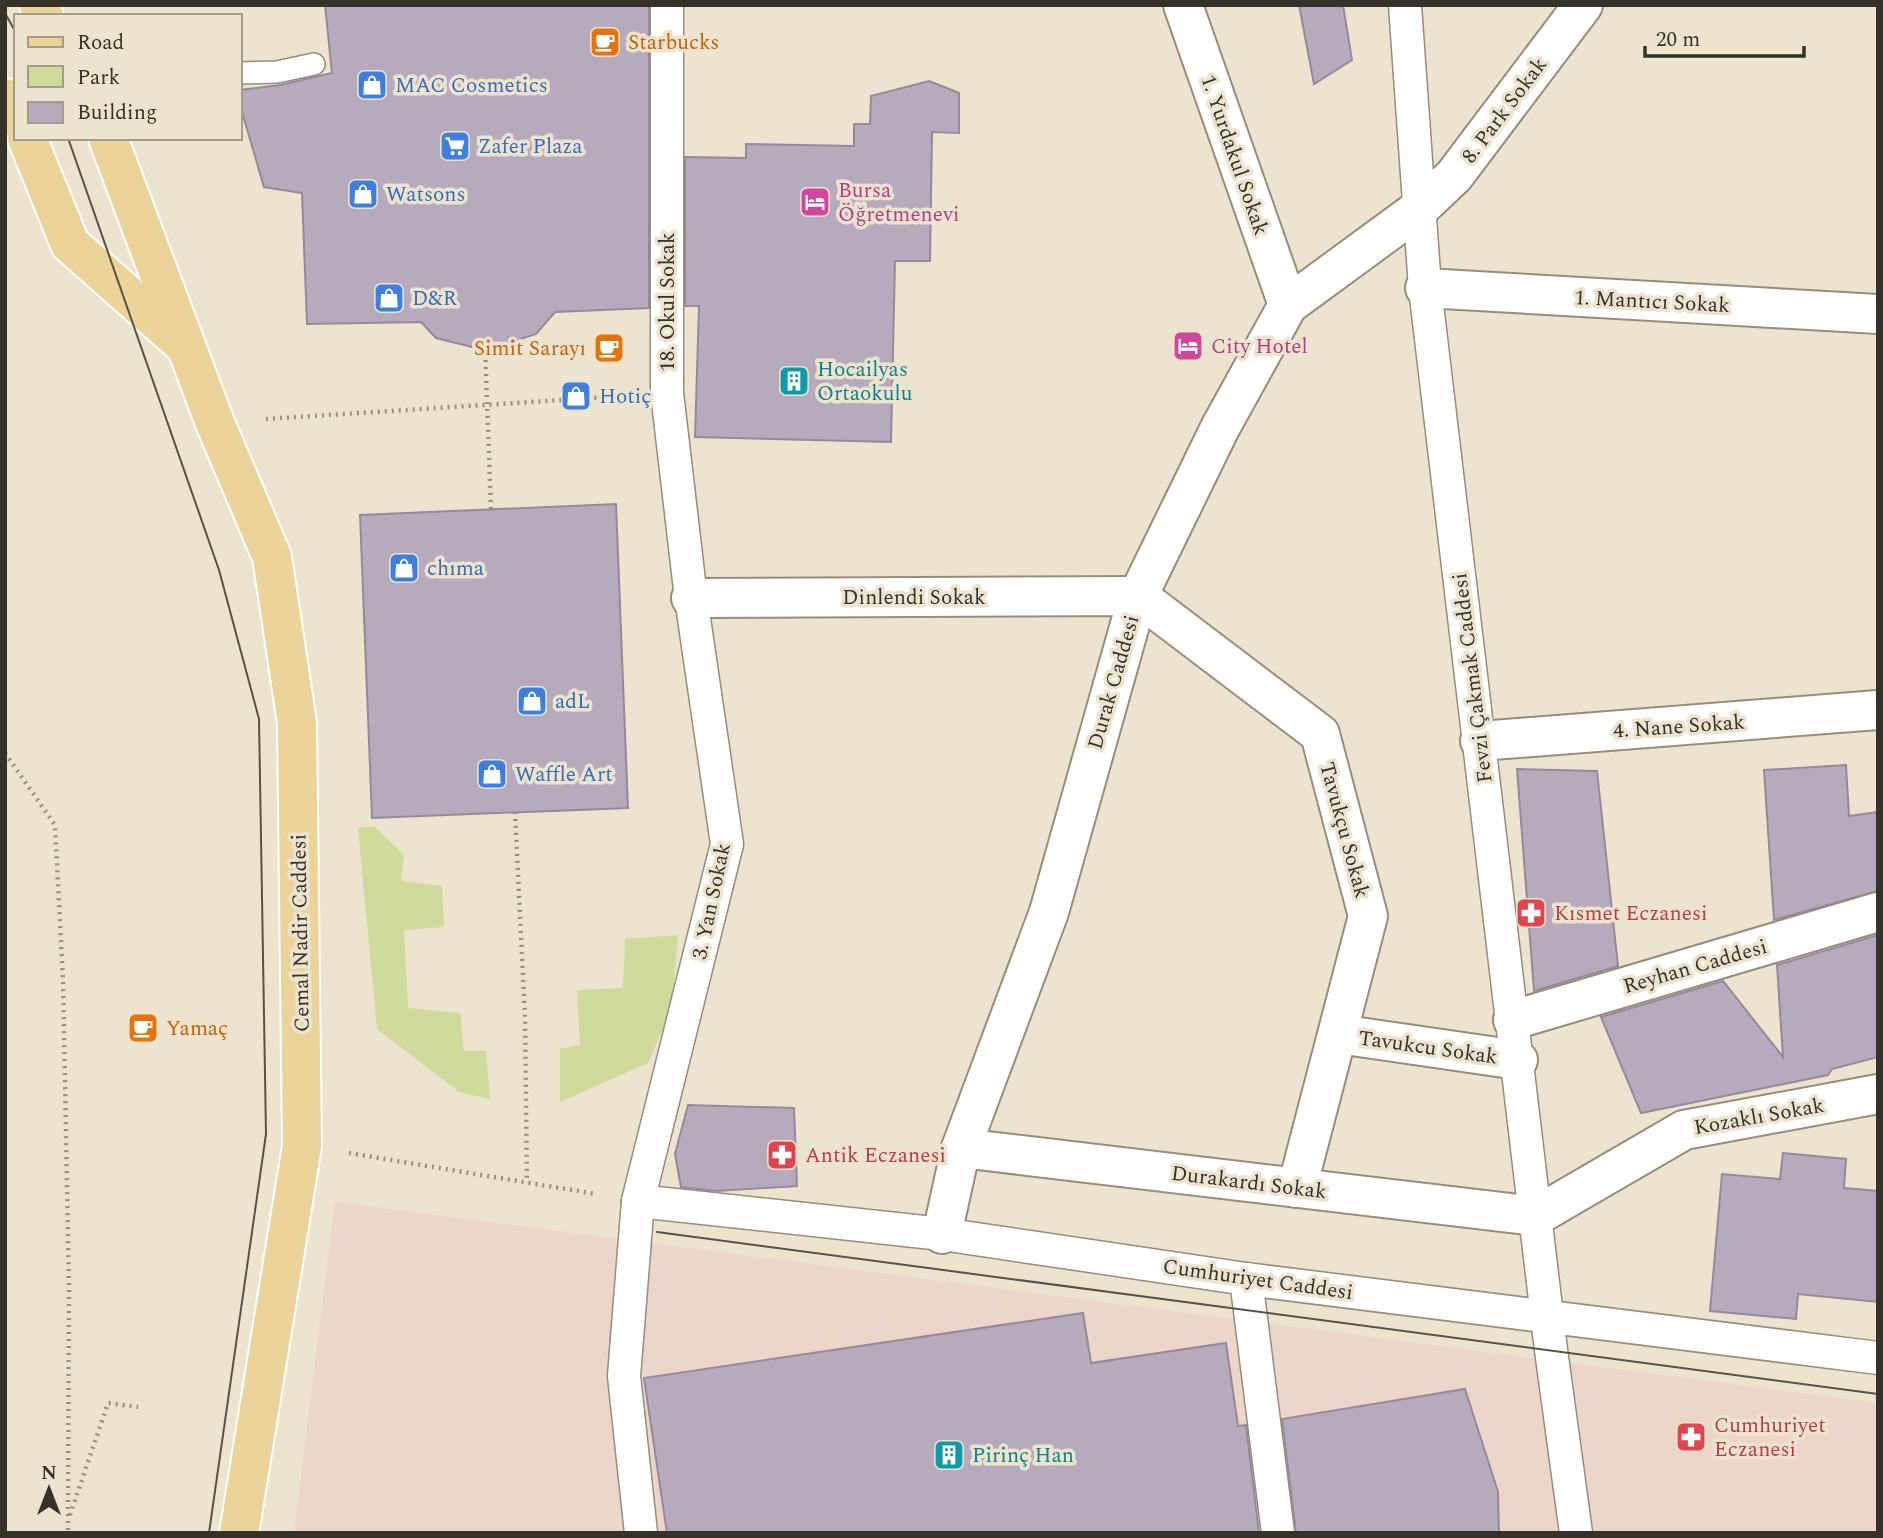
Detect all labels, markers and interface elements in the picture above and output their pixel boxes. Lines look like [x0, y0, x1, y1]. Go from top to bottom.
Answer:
legend [14, 14, 242, 140]
scale bar [1645, 14, 1804, 58]
text: 20 m [1656, 24, 1700, 56]
cafe icon: Starbucks [588, 25, 622, 59]
text: Road [77, 27, 124, 59]
place label: Starbucks [628, 27, 719, 59]
street label: 8. Park Sokak [1454, 51, 1556, 170]
text: Park [77, 62, 121, 94]
shop icon: MAC Cosmetics [355, 68, 389, 102]
place label: MAC Cosmetics [395, 70, 548, 102]
street label: 1. Yurdakul Sokak [1192, 71, 1277, 240]
text: Building [77, 97, 157, 129]
supermarket icon: Zafer Plaza [438, 129, 472, 163]
place label: Zafer Plaza [478, 131, 583, 163]
place label: Bursa Öğretmenevi [838, 175, 960, 231]
shop icon: Watsons [346, 177, 380, 211]
place label: Watsons [386, 179, 466, 211]
hotel icon: Bursa Öğretmenevi [798, 185, 832, 219]
street label: 18. Okul Sokak [652, 232, 684, 372]
shop icon: D&R [372, 281, 406, 315]
street label: 1. Mantıcı Sokak [1573, 282, 1731, 322]
place label: D&R [412, 283, 457, 315]
hotel icon: City Hotel [1171, 329, 1205, 363]
cafe icon: Simit Sarayı [592, 331, 626, 365]
place label: City Hotel [1211, 331, 1308, 363]
place label: Simit Sarayı [474, 333, 586, 365]
place label: Hocailyas Ortaokulu [817, 354, 913, 410]
building icon: Hocailyas Ortaokulu [777, 364, 811, 398]
shop icon: Hotiç [559, 379, 593, 413]
place label: Hotiç [599, 381, 651, 413]
shop icon: chıma [387, 551, 421, 585]
place label: chıma [427, 553, 485, 585]
street label: Fevzi Çakmak Caddesi [1444, 571, 1502, 785]
street label: Dinlendi Sokak [842, 582, 986, 614]
street label: Durak Caddesi [1079, 611, 1148, 753]
shop icon: adL [515, 684, 549, 718]
place label: adL [555, 686, 590, 718]
street label: 4. Nane Sokak [1612, 706, 1746, 748]
shop icon: Waffle Art [475, 757, 509, 791]
street label: Tavukçu Sokak [1310, 758, 1378, 902]
place label: Waffle Art [515, 759, 613, 791]
street label: Cemal Nadir Caddesi [283, 833, 319, 1032]
street label: 3. Yan Sokak [684, 840, 740, 963]
pharmacy icon: Kısmet Eczanesi [1514, 896, 1548, 930]
place label: Kısmet Eczanesi [1554, 898, 1708, 930]
street label: Reyhan Caddesi [1619, 931, 1771, 1003]
cafe icon: Yamaç [126, 1011, 160, 1045]
place label: Yamaç [166, 1013, 228, 1045]
street label: Tavukcu Sokak [1356, 1022, 1500, 1074]
street label: Kozaklı Sokak [1691, 1090, 1827, 1144]
pharmacy icon: Antik Eczanesi [765, 1138, 799, 1172]
place label: Antik Eczanesi [805, 1140, 946, 1172]
street label: Durakardı Sokak [1169, 1158, 1329, 1208]
street label: Cumhuriyet Caddesi [1161, 1251, 1355, 1309]
place label: Cumhuriyet Eczanesi [1714, 1410, 1826, 1466]
pharmacy icon: Cumhuriyet Eczanesi [1674, 1420, 1708, 1454]
building icon: Pirinç Han [932, 1438, 966, 1472]
place label: Pirinç Han [972, 1440, 1074, 1472]
north arrow [14, 1454, 84, 1524]
text: N [41, 1459, 57, 1488]

